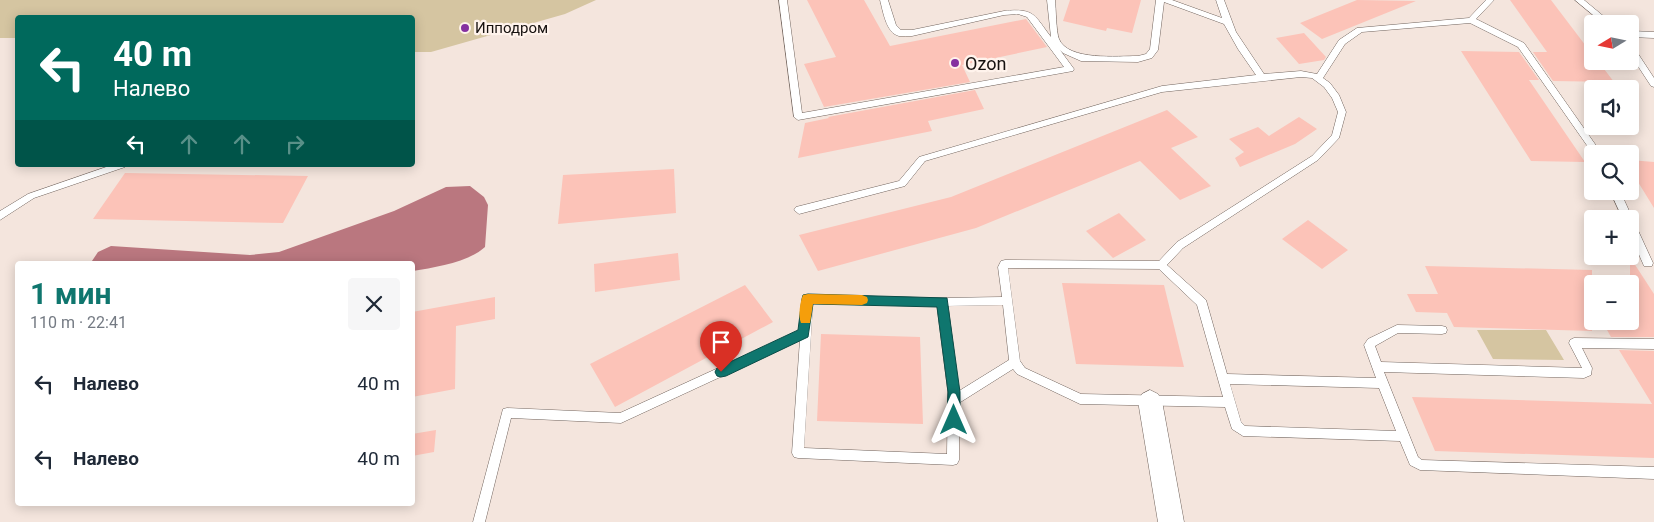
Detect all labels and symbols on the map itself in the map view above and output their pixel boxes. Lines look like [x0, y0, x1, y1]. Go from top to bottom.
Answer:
north arrow [1584, 15, 1639, 70]
place label: Ипподром [475, 19, 548, 37]
marker: Ипподром [459, 22, 471, 34]
place label: Ozon [965, 53, 1006, 74]
marker: Ozon [949, 57, 961, 69]
pin [700, 321, 742, 372]
position arrow [927, 393, 979, 445]

